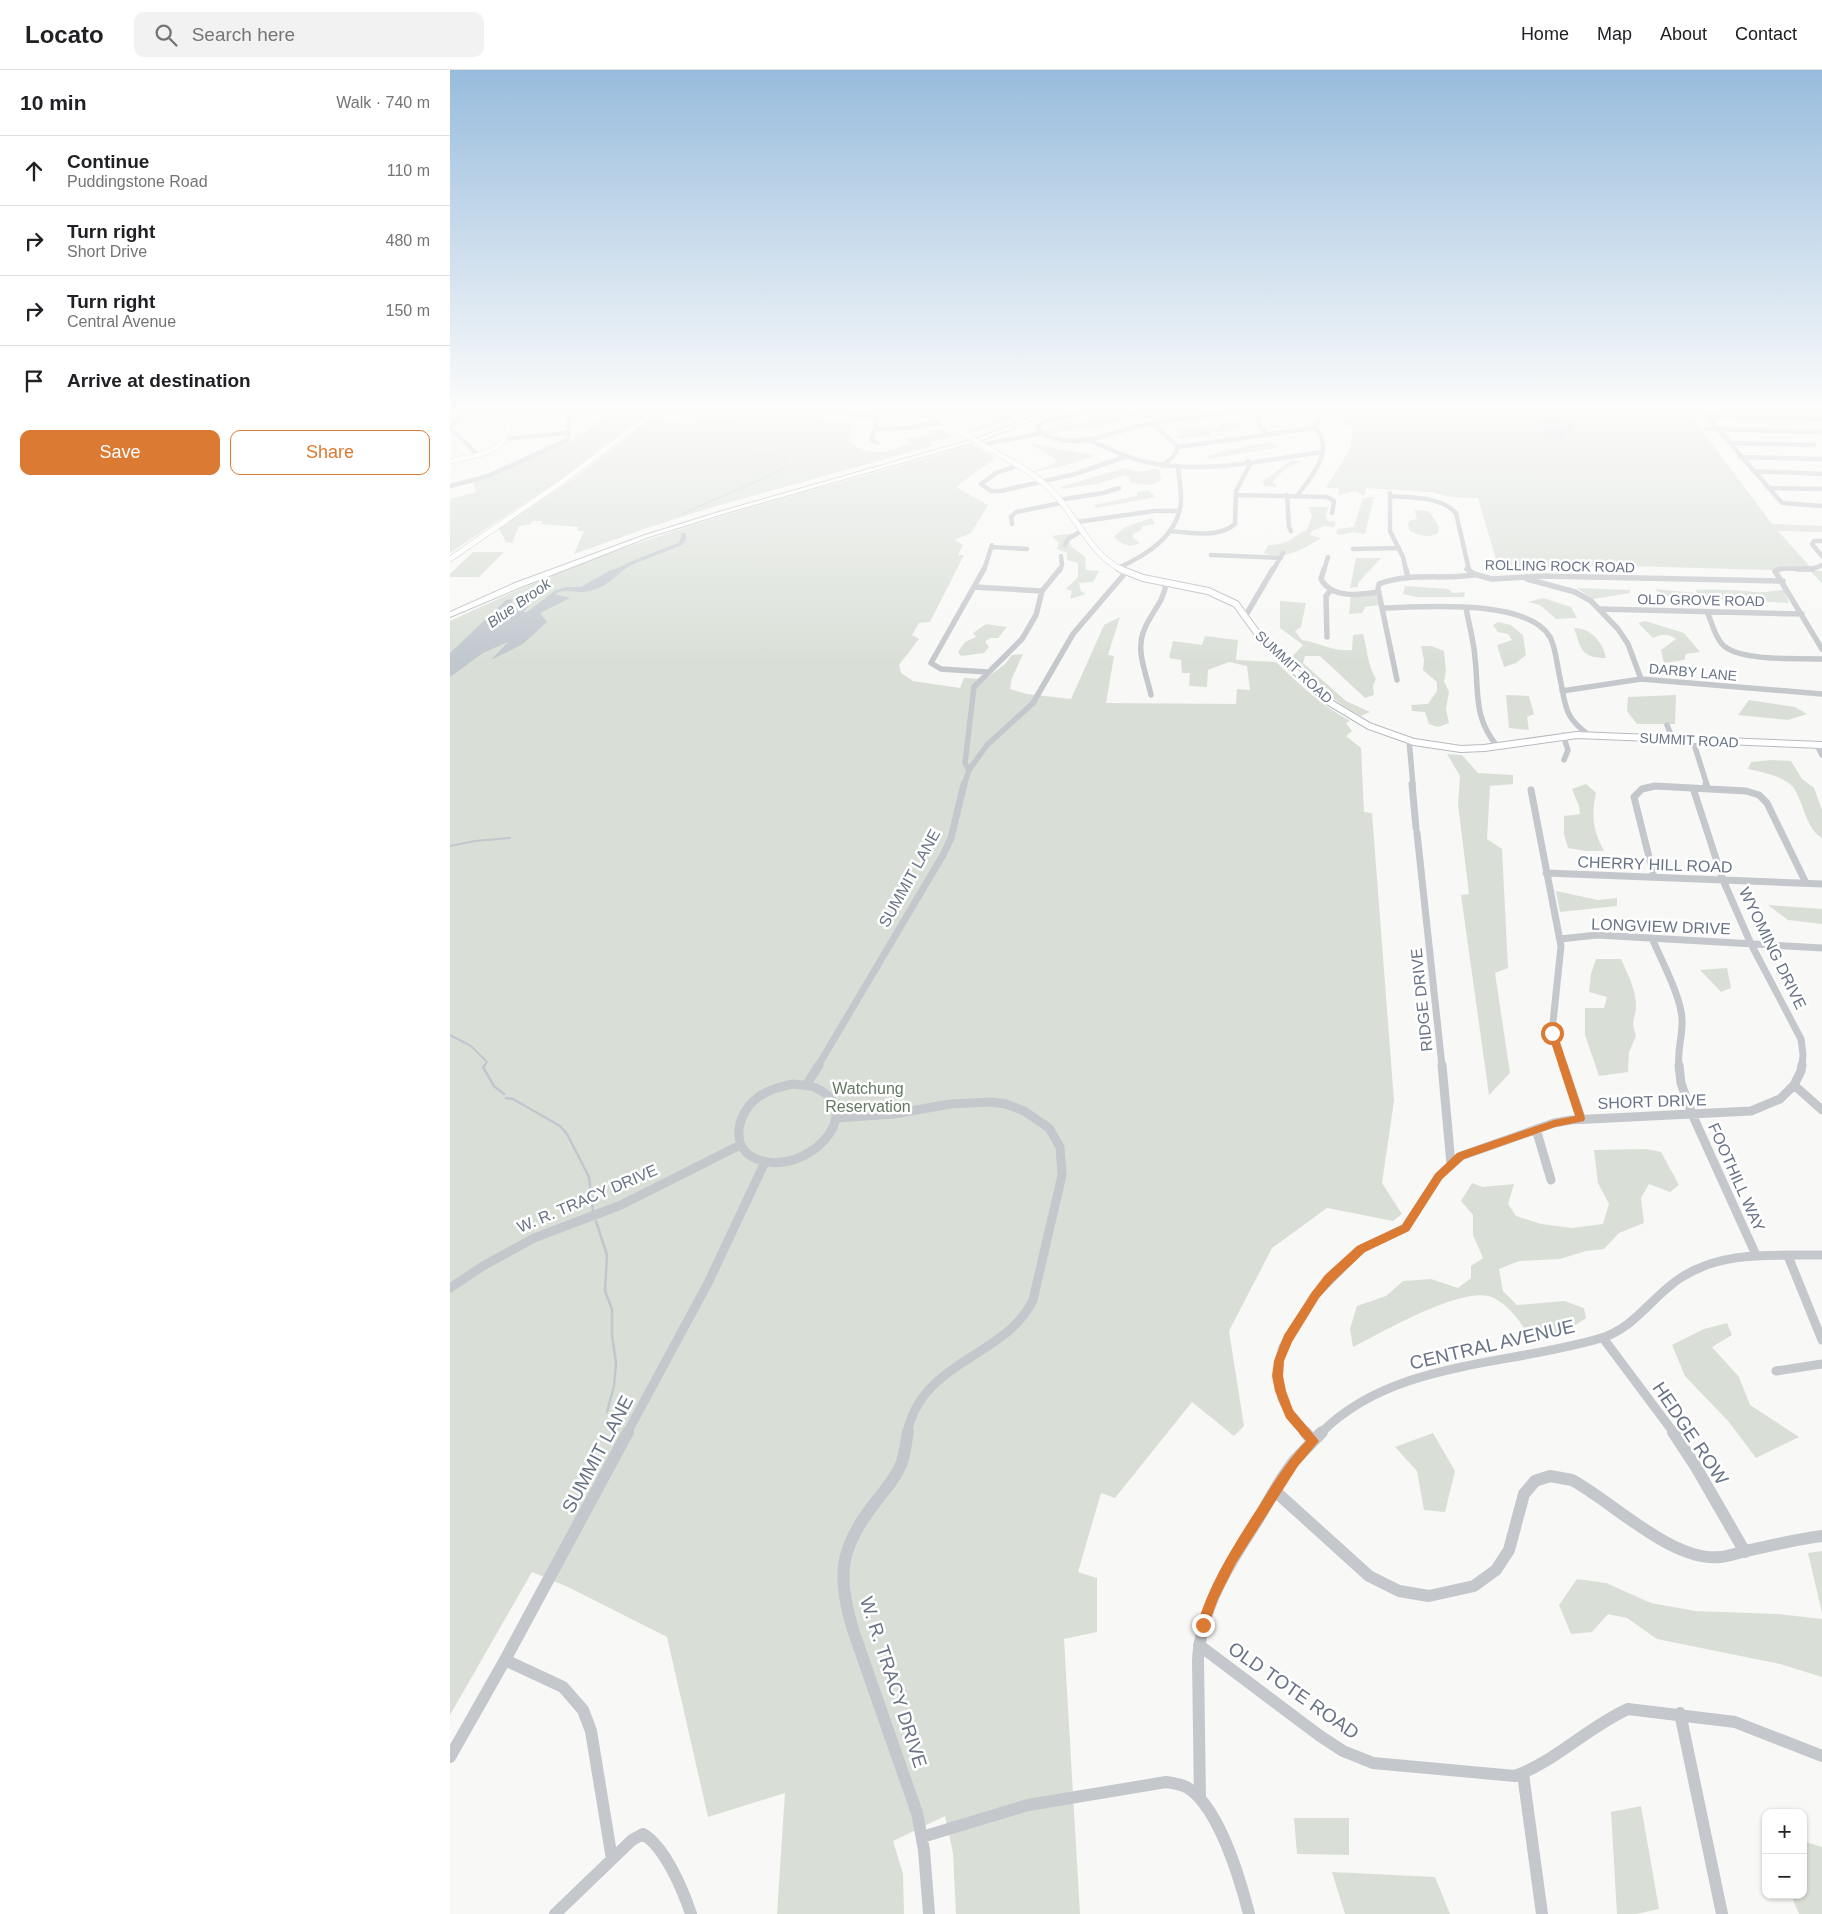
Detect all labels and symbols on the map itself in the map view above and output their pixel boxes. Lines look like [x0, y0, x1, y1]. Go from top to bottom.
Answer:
street label: ROLLING ROCK ROAD [1485, 557, 1635, 575]
water label: Blue Brook [484, 574, 555, 631]
street label: OLD GROVE ROAD [1637, 591, 1765, 609]
street label: SUMMIT ROAD [1252, 627, 1336, 707]
street label: DARBY LANE [1648, 660, 1738, 684]
street label: SUMMIT ROAD [1639, 729, 1739, 751]
street label: SUMMIT LANE [876, 826, 943, 930]
street label: CHERRY HILL ROAD [1577, 853, 1733, 876]
street label: WYOMING DRIVE [1736, 885, 1809, 1012]
street label: LONGVIEW DRIVE [1591, 916, 1731, 937]
street label: RIDGE DRIVE [1408, 947, 1435, 1053]
route start [1541, 1022, 1564, 1045]
park label: Watchung Reservation [825, 1080, 911, 1115]
street label: SHORT DRIVE [1597, 1091, 1707, 1112]
street label: FOOTHILL WAY [1705, 1120, 1768, 1234]
street label: W. R. TRACY DRIVE [515, 1161, 660, 1236]
street label: CENTRAL AVENUE [1407, 1315, 1577, 1374]
street label: HEDGE ROW [1649, 1378, 1733, 1489]
street label: SUMMIT LANE [558, 1392, 637, 1516]
street label: W. R. TRACY DRIVE [856, 1594, 931, 1770]
route end [1192, 1614, 1215, 1637]
street label: OLD TOTE ROAD [1224, 1637, 1363, 1743]

